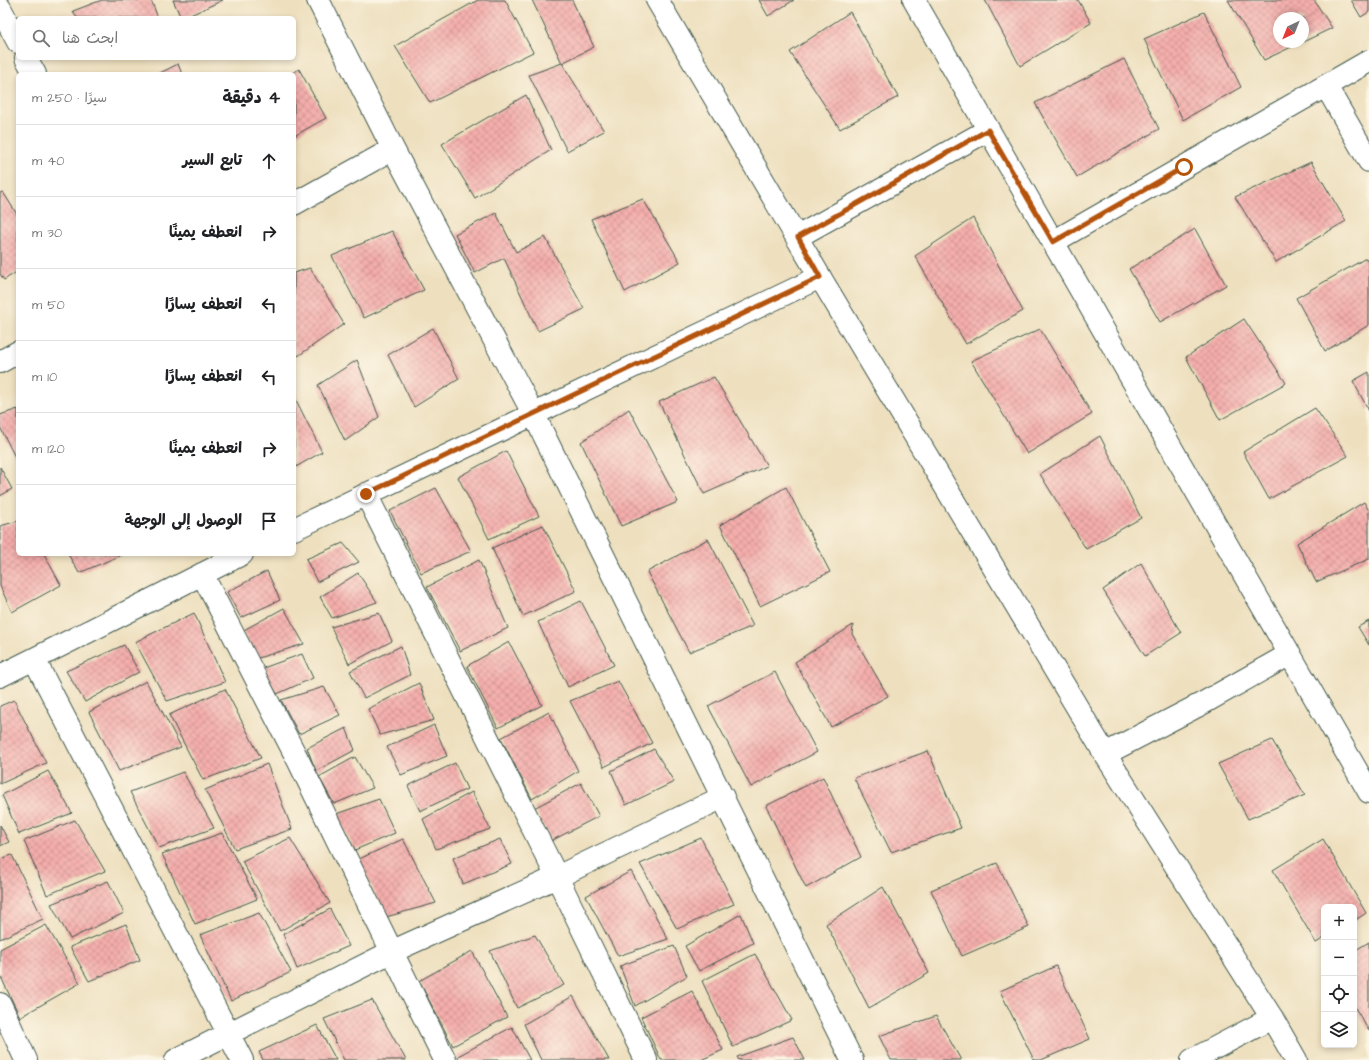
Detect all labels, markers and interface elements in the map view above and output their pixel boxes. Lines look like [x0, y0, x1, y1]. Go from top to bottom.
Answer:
north arrow [1273, 12, 1309, 48]
search box [16, 16, 296, 60]
icon: search [30, 27, 52, 49]
text: ابحث هنا [62, 28, 118, 49]
text: 4 دقيقة [222, 86, 280, 110]
text: سيرًا · 250 m [32, 89, 107, 107]
text: تابع السير [183, 150, 242, 171]
icon: ahead [258, 150, 280, 172]
text: 40 m [32, 152, 64, 170]
route start [1175, 158, 1193, 176]
text: انعطف يمينًا [169, 222, 242, 243]
icon: right [258, 222, 280, 244]
text: 30 m [32, 224, 62, 242]
text: انعطف يسارًا [165, 294, 242, 315]
icon: left [258, 294, 280, 316]
text: 50 m [32, 296, 65, 314]
text: انعطف يسارًا [165, 366, 242, 387]
icon: left [258, 366, 280, 388]
text: 10 m [32, 368, 57, 386]
text: انعطف يمينًا [169, 438, 242, 459]
icon: right [258, 438, 280, 460]
text: 120 m [32, 440, 65, 458]
route end [357, 485, 375, 503]
text: الوصول إلى الوجهة [125, 510, 242, 531]
icon: arrive [258, 510, 280, 532]
map controls [1321, 904, 1357, 1048]
button: + [1321, 904, 1357, 940]
button: − [1321, 940, 1357, 976]
button: locate [1321, 976, 1357, 1012]
button: layers [1321, 1012, 1357, 1048]

